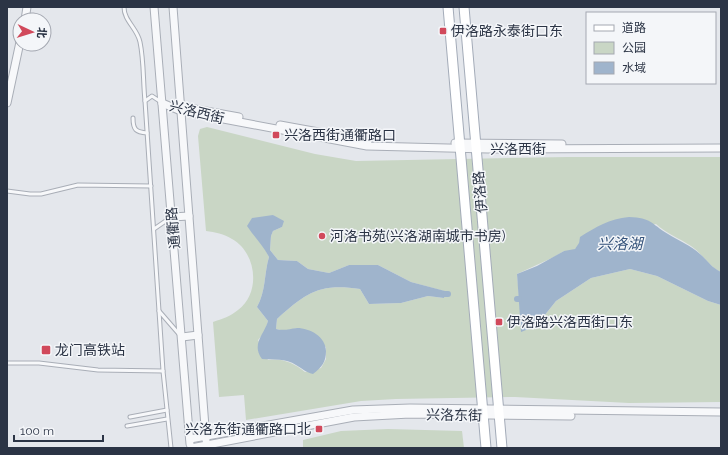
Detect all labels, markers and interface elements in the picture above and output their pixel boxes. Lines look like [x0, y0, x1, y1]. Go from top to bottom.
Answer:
north arrow [12, 12, 52, 52]
legend [586, 12, 716, 84]
text: 道路 [622, 21, 646, 35]
place label: 伊洛路永泰街口东 [451, 23, 563, 39]
marker: 伊洛路永泰街口东 [438, 26, 448, 36]
text: 北 [35, 27, 48, 39]
text: 公园 [622, 41, 646, 55]
text: 水域 [622, 61, 646, 75]
street label: 兴洛西街 [168, 97, 226, 127]
place label: 兴洛西街通衢路口 [284, 127, 396, 143]
marker: 兴洛西街通衢路口 [271, 130, 281, 140]
street label: 兴洛西街 [490, 141, 546, 157]
street label: 伊洛路 [470, 170, 490, 214]
street label: 通衢路 [163, 206, 183, 250]
place label: 河洛书苑(兴洛湖南城市书房) [330, 228, 506, 244]
marker: 河洛书苑(兴洛湖南城市书房) [317, 231, 327, 241]
water label: 兴洛湖 [597, 235, 644, 253]
place label: 伊洛路兴洛西街口东 [507, 314, 633, 330]
marker: 伊洛路兴洛西街口东 [494, 317, 504, 327]
place label: 龙门高铁站 [55, 342, 125, 358]
marker: 龙门高铁站 [40, 344, 52, 356]
street label: 兴洛东街 [426, 407, 482, 423]
scale bar [14, 417, 103, 443]
place label: 兴洛东街通衢路口北 [185, 421, 311, 437]
text: 100 m [20, 424, 54, 438]
marker: 兴洛东街通衢路口北 [314, 424, 324, 434]

